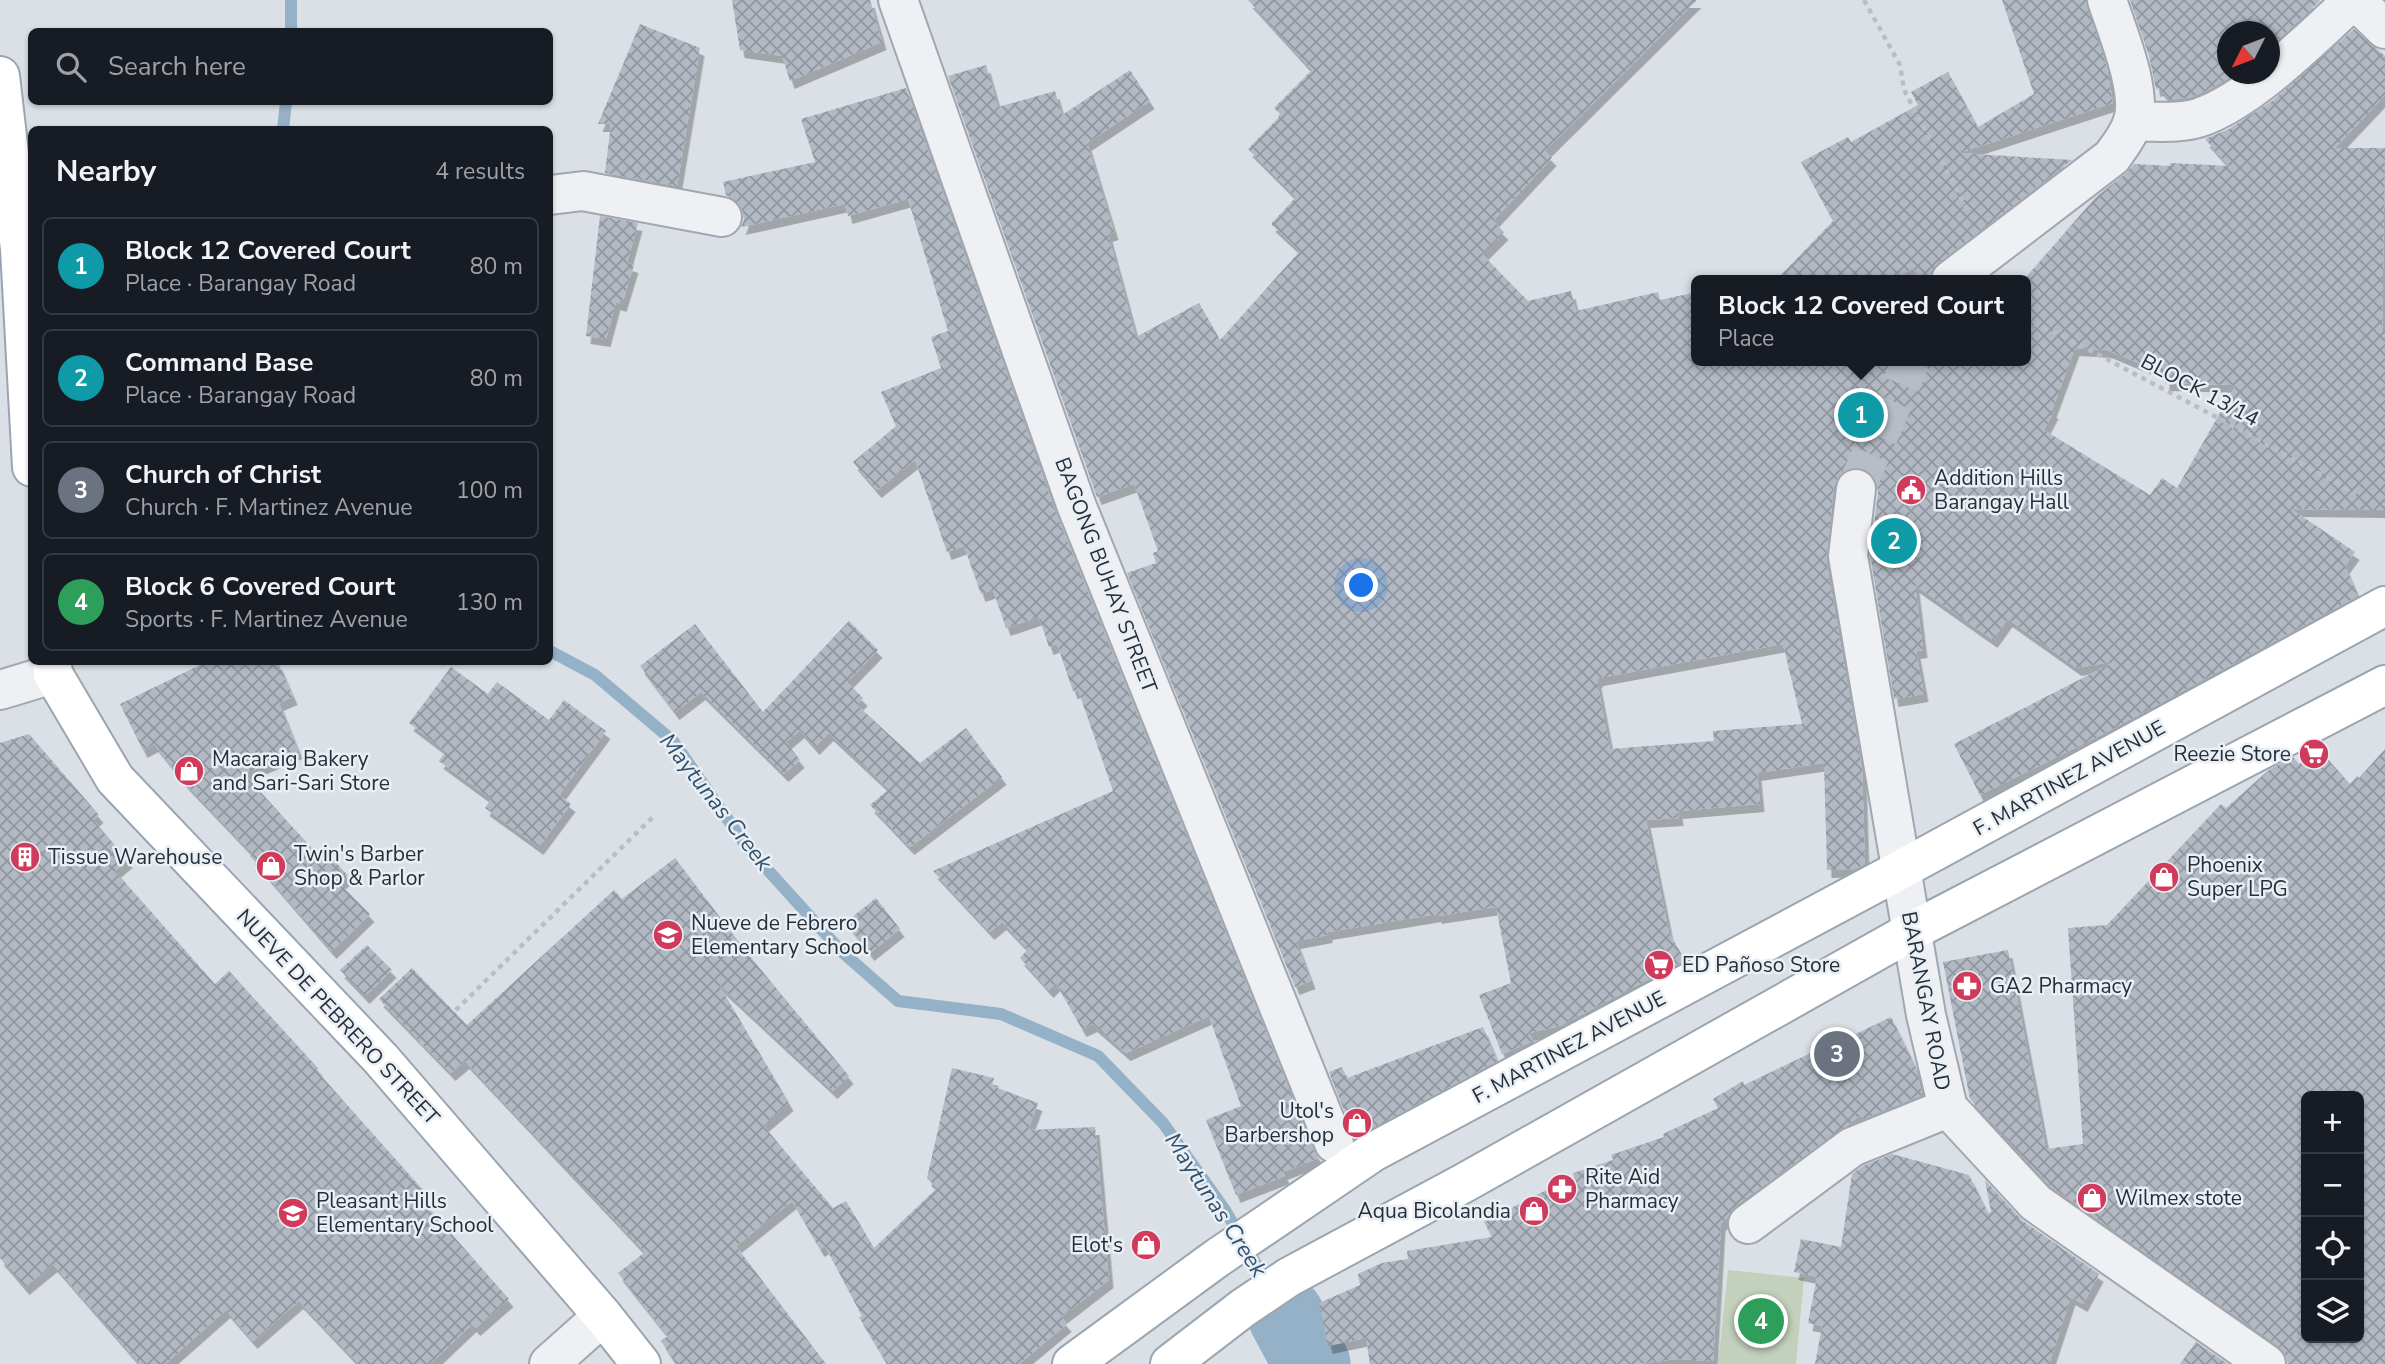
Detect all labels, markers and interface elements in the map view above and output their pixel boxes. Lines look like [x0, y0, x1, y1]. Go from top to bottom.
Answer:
north arrow [2217, 21, 2280, 84]
search box [28, 28, 553, 105]
icon: search [52, 48, 90, 86]
text: Search here [108, 49, 246, 84]
text: Nearby [56, 151, 156, 192]
text: 4 results [435, 156, 525, 187]
text: Block 12 Covered Court [125, 233, 411, 268]
text: 1 [74, 251, 88, 282]
text: 80 m [470, 251, 523, 282]
text: Place · Barangay Road [125, 268, 356, 299]
popup [1691, 275, 2031, 366]
text: Block 12 Covered Court [1718, 288, 2004, 323]
text: Place [1718, 323, 1774, 354]
text: Command Base [125, 345, 313, 380]
street label: BLOCK 13/14 [2136, 347, 2264, 433]
text: 2 [74, 363, 88, 394]
text: 80 m [470, 363, 523, 394]
text: Place · Barangay Road [125, 380, 356, 411]
pin: 1 [1838, 389, 1884, 441]
street label: BAGONG BUHAY STREET [1048, 453, 1164, 697]
text: Church of Christ [125, 457, 321, 492]
place label: Addition Hills Barangay Hall [1934, 464, 2070, 516]
public building icon: Addition Hills Barangay Hall [1894, 473, 1928, 507]
text: 3 [74, 475, 88, 506]
text: 100 m [456, 475, 523, 506]
text: Church · F. Martinez Avenue [125, 492, 413, 523]
pin: 2 [1871, 515, 1917, 567]
your location [1344, 568, 1378, 602]
text: Block 6 Covered Court [125, 569, 395, 604]
text: 4 [74, 587, 88, 618]
text: 130 m [456, 587, 523, 618]
text: Sports · F. Martinez Avenue [125, 604, 408, 635]
street label: F. MARTINEZ AVENUE [1968, 714, 2170, 842]
water label: Maytunas Creek [653, 727, 780, 878]
supermarket icon: Reezie Store [2297, 737, 2331, 771]
place label: Reezie Store [2173, 740, 2291, 768]
place label: Macaraig Bakery and Sari-Sari Store [212, 745, 390, 797]
shop icon: Macaraig Bakery and Sari-Sari Store [172, 754, 206, 788]
building icon: Tissue Warehouse [8, 840, 42, 874]
place label: Twin's Barber Shop & Parlor [294, 840, 425, 892]
place label: Tissue Warehouse [48, 843, 222, 871]
shop icon: Twin's Barber Shop & Parlor [254, 849, 288, 883]
place label: Phoenix Super LPG [2187, 851, 2288, 903]
shop icon: Phoenix Super LPG [2147, 860, 2181, 894]
street label: NUEVE DE PEBRERO STREET [230, 903, 446, 1131]
place label: Nueve de Febrero Elementary School [691, 909, 869, 961]
street label: BARANGAY ROAD [1895, 909, 1957, 1093]
school or university icon: Nueve de Febrero Elementary School [651, 918, 685, 952]
supermarket icon: ED Pañoso Store [1642, 948, 1676, 982]
place label: ED Pañoso Store [1682, 951, 1840, 979]
pharmacy icon: GA2 Pharmacy [1950, 969, 1984, 1003]
place label: GA2 Pharmacy [1990, 972, 2132, 1000]
street label: F. MARTINEZ AVENUE [1467, 984, 1671, 1110]
pin: 3 [1814, 1028, 1860, 1080]
map controls [2301, 1091, 2364, 1343]
button: + [2301, 1091, 2364, 1154]
place label: Utol's Barbershop [1224, 1097, 1334, 1149]
shop icon: Utol's Barbershop [1340, 1106, 1374, 1140]
water label: Maytunas Creek [1158, 1127, 1275, 1284]
button: − [2301, 1154, 2364, 1217]
place label: Rite Aid Pharmacy [1585, 1163, 1679, 1215]
pharmacy icon: Rite Aid Pharmacy [1545, 1172, 1579, 1206]
shop icon: Wilmex stote [2075, 1181, 2109, 1215]
place label: Wilmex stote [2115, 1184, 2242, 1212]
place label: Pleasant Hills Elementary School [316, 1187, 494, 1239]
shop icon: Aqua Bicolandia [1517, 1194, 1551, 1228]
school or university icon: Pleasant Hills Elementary School [276, 1196, 310, 1230]
place label: Aqua Bicolandia [1357, 1197, 1511, 1225]
button: locate [2301, 1217, 2364, 1280]
shop icon: Elot's [1129, 1228, 1163, 1262]
place label: Elot's [1071, 1231, 1123, 1259]
button: layers [2301, 1280, 2364, 1343]
pin: 4 [1738, 1295, 1784, 1347]

